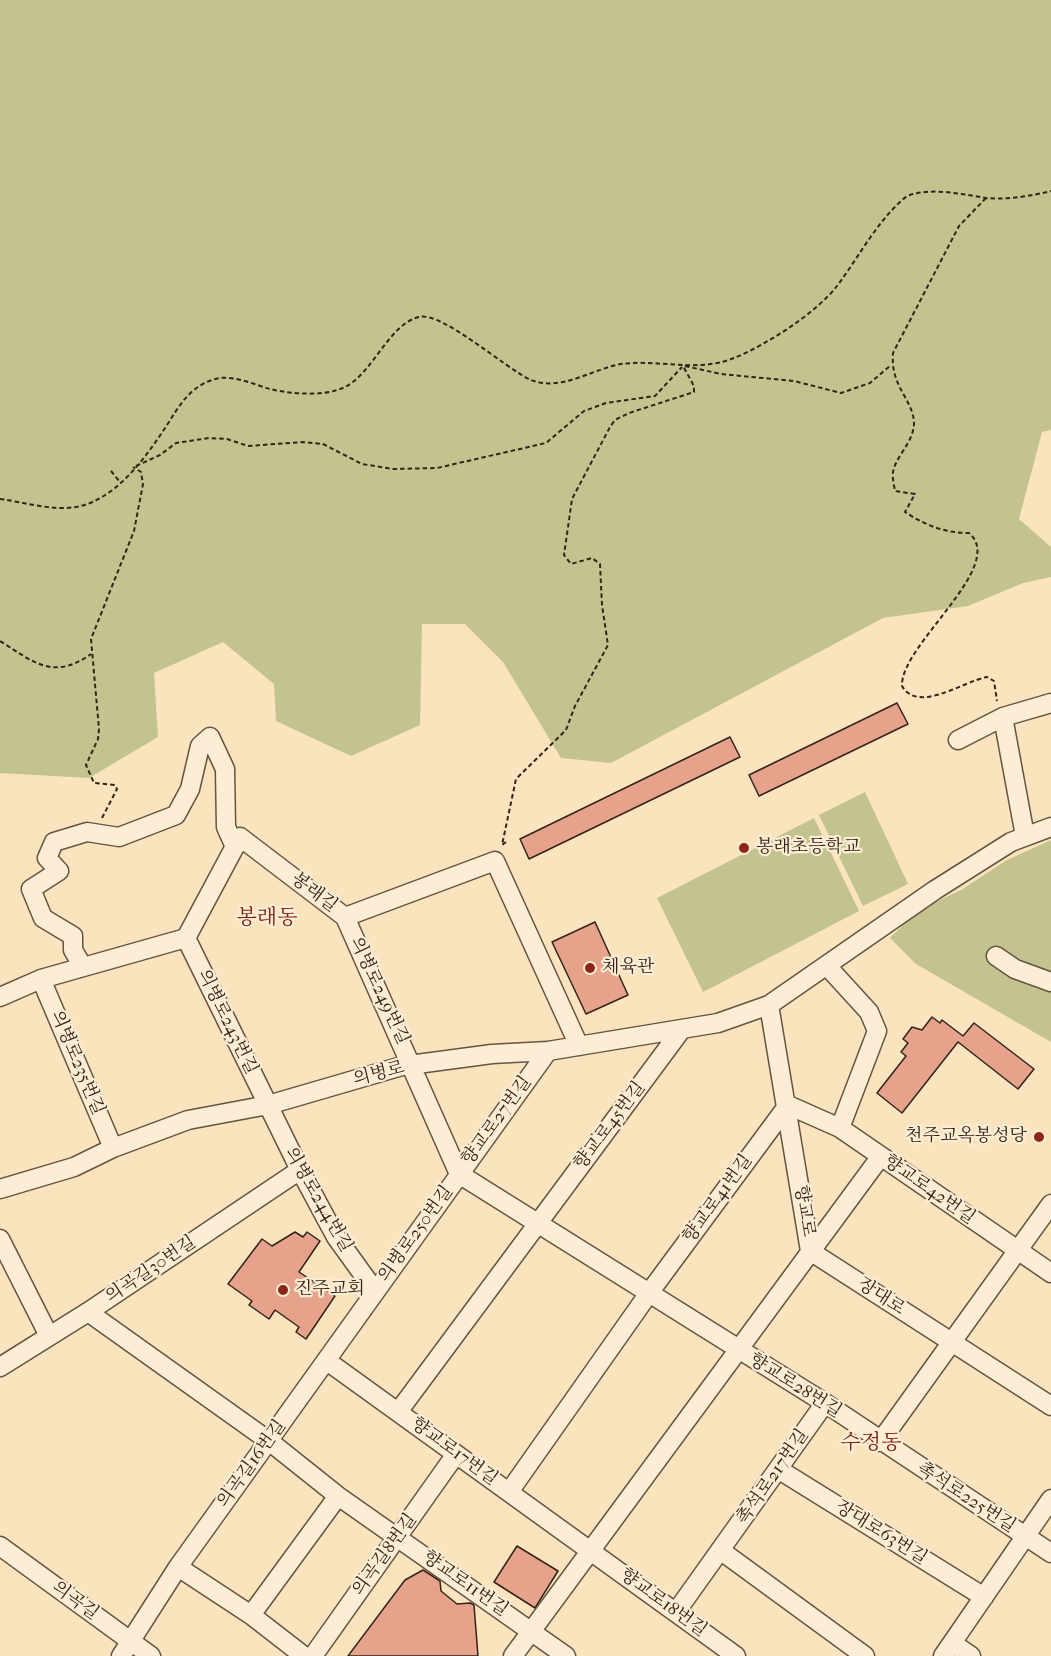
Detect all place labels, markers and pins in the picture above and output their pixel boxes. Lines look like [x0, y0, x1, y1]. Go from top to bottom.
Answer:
place label: 봉래초등학교 [756, 837, 860, 859]
marker: 봉래초등학교 [737, 841, 751, 855]
place label: 체육관 [602, 957, 654, 979]
marker: 체육관 [583, 961, 597, 975]
place label: 천주교옥봉성당 [905, 1126, 1027, 1148]
marker: 천주교옥봉성당 [1032, 1130, 1046, 1144]
place label: 진주교회 [295, 1279, 365, 1301]
marker: 진주교회 [276, 1283, 290, 1297]

